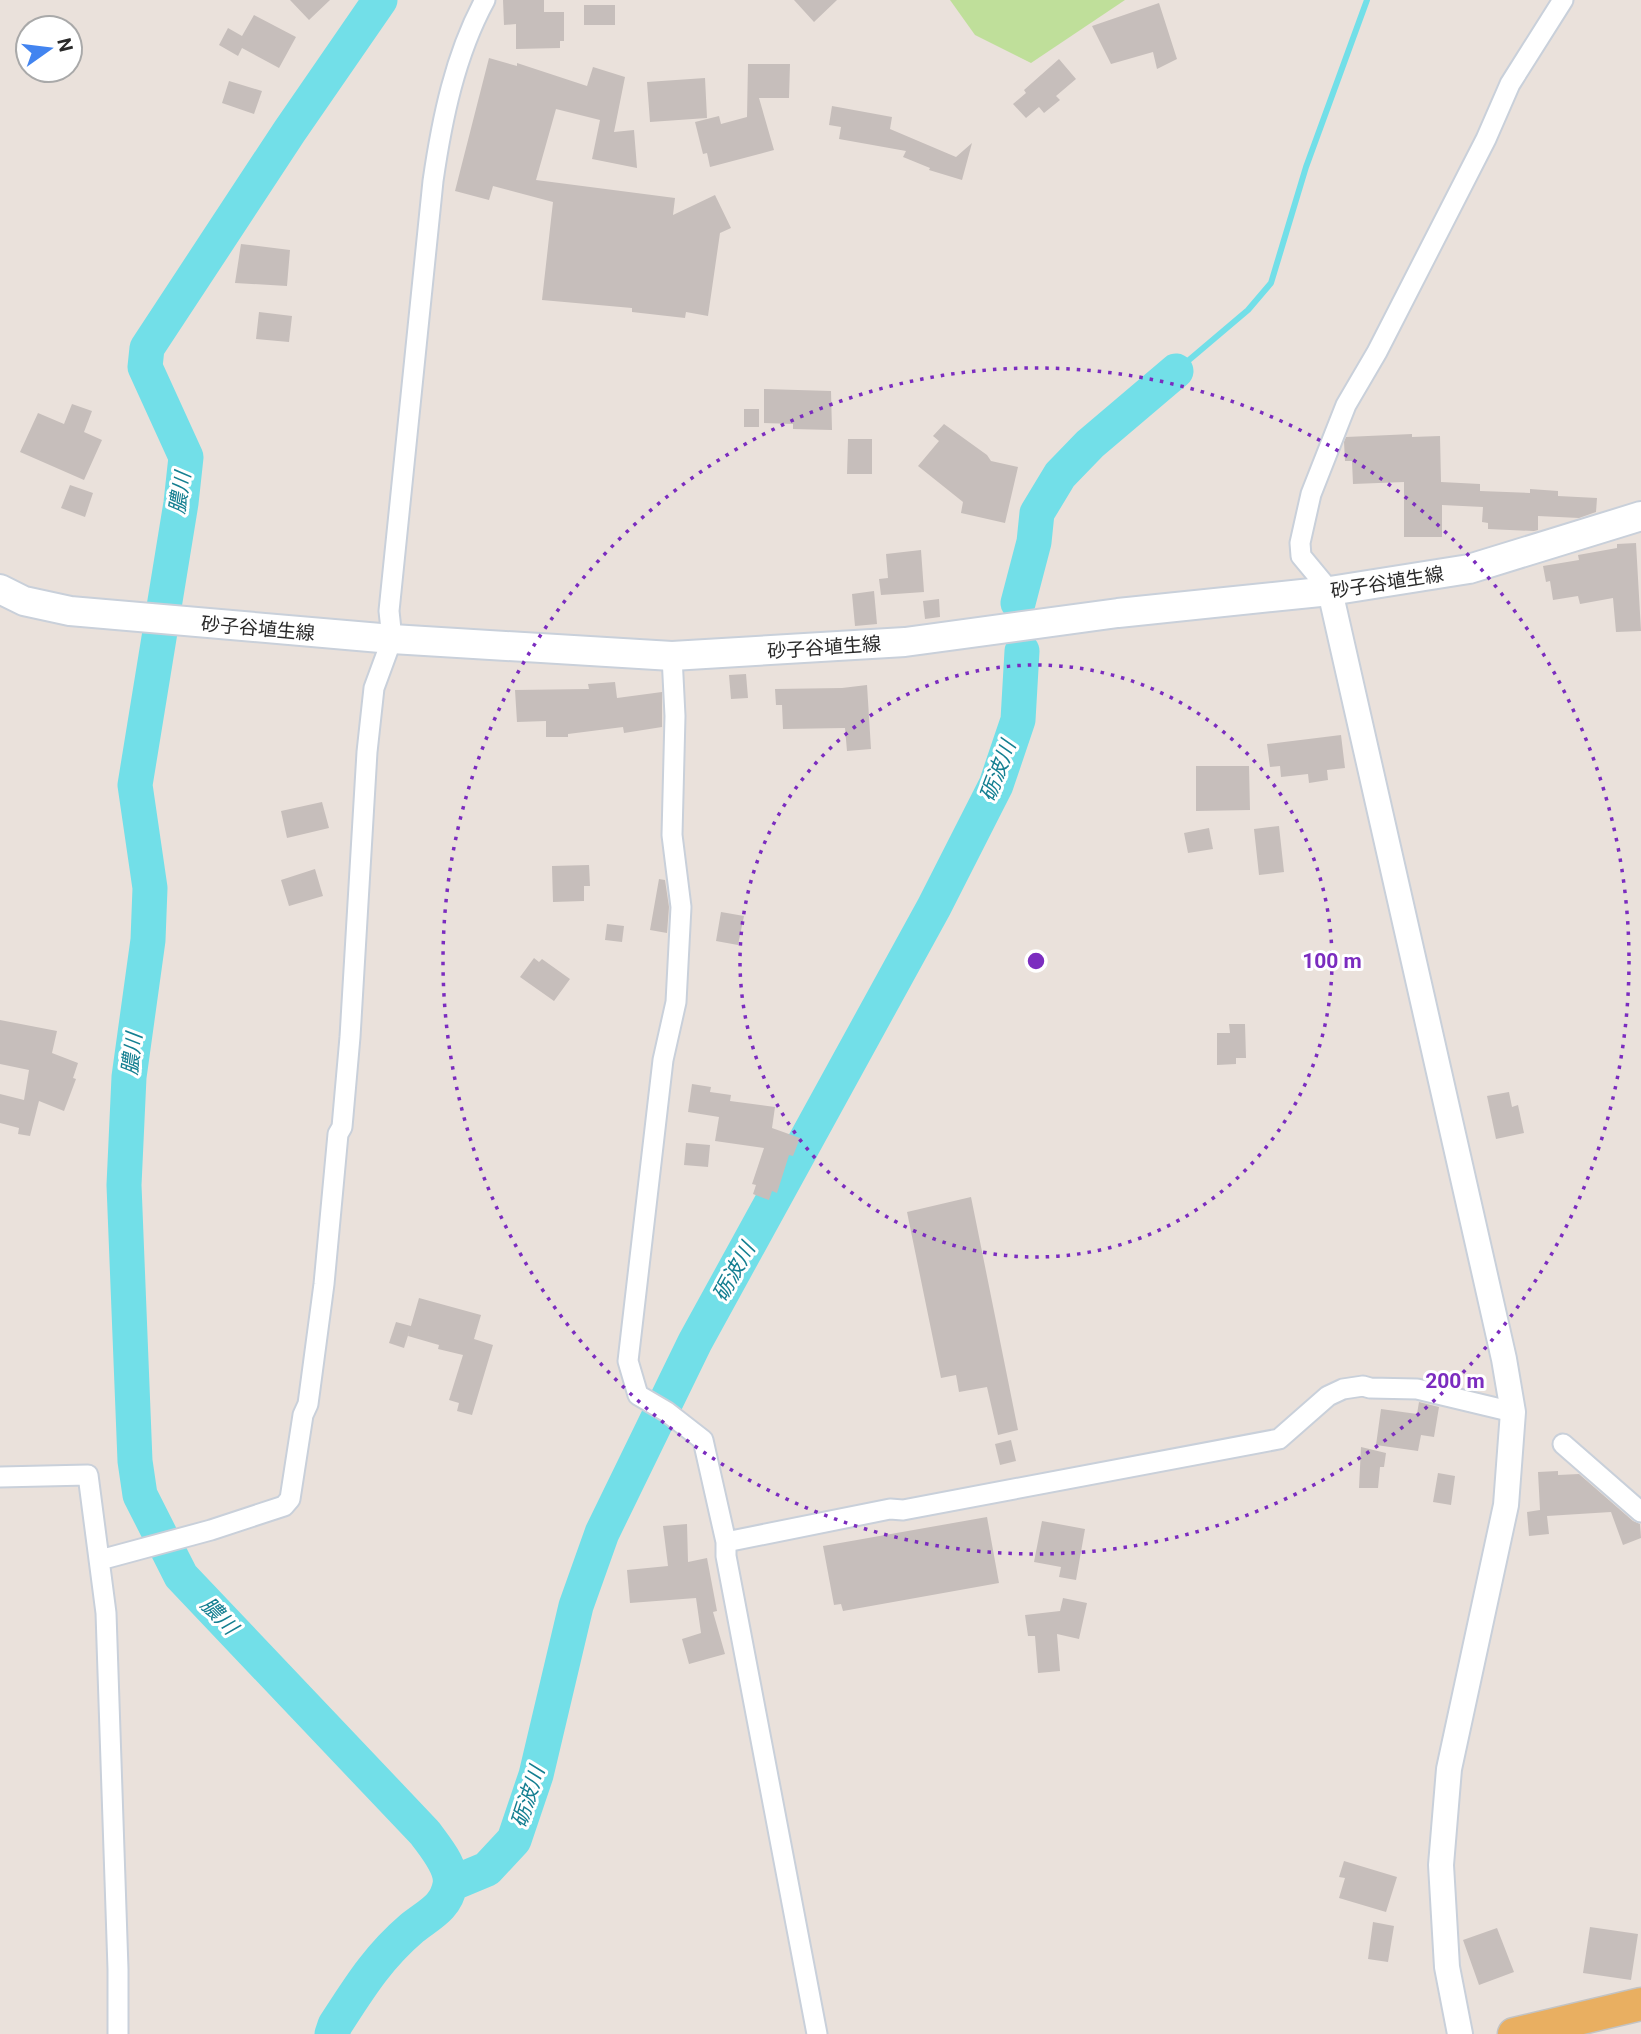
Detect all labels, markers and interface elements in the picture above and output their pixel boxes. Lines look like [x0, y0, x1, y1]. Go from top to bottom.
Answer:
north arrow [14, 14, 84, 84]
text: N [52, 36, 78, 54]
water label: 膿川 [165, 468, 195, 516]
street label: 砂子谷埴生線 [1329, 562, 1445, 603]
street label: 砂子谷埴生線 [200, 612, 316, 645]
street label: 砂子谷埴生線 [766, 632, 882, 663]
water label: 砺波川 [976, 735, 1021, 805]
centre of rings [1024, 949, 1048, 973]
text: 100 m [1302, 949, 1362, 973]
water label: 膿川 [118, 1030, 147, 1076]
water label: 砺波川 [708, 1237, 761, 1305]
text: 200 m [1425, 1369, 1485, 1393]
water label: 膿川 [196, 1593, 244, 1641]
water label: 砺波川 [507, 1761, 550, 1831]

